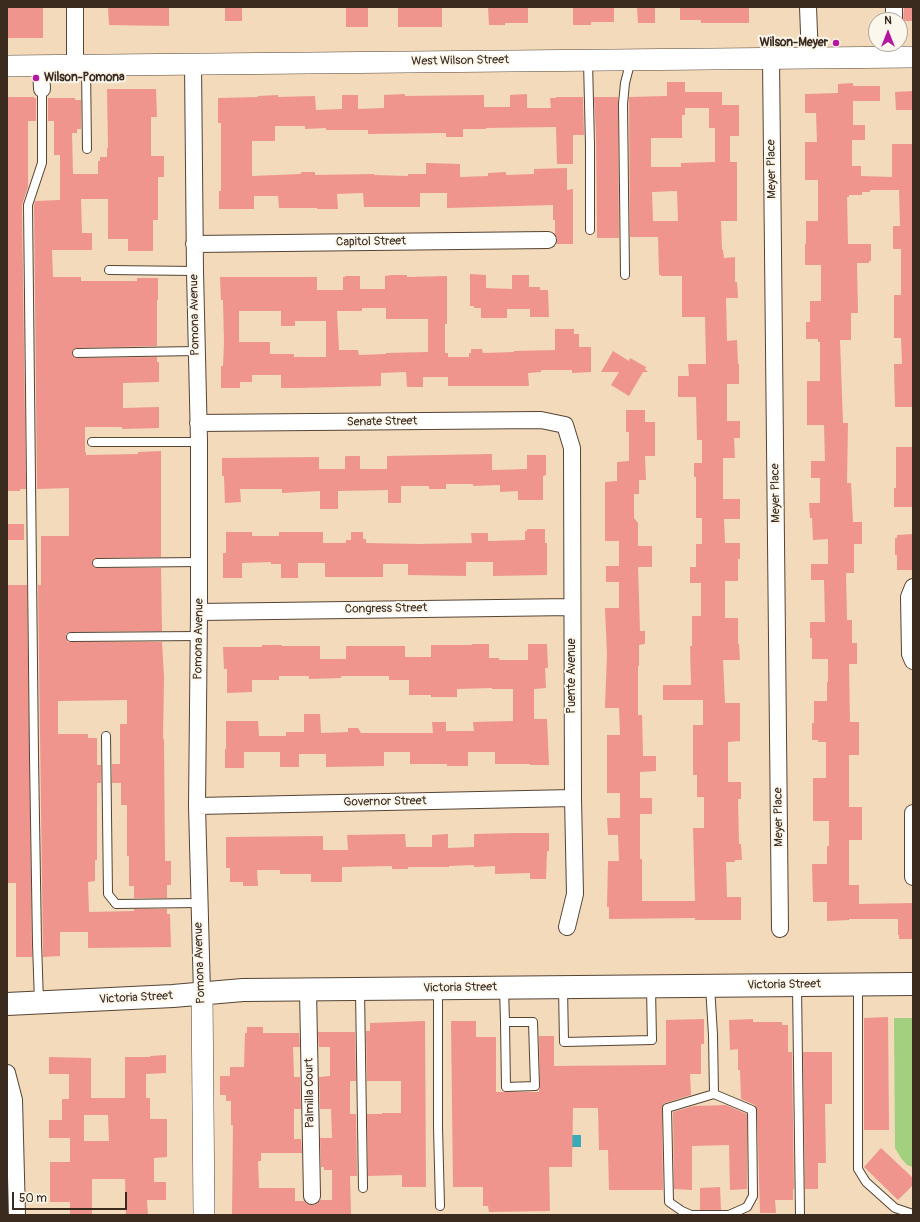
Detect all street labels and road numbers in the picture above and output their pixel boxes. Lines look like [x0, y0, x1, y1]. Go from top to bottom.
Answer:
street label: West Wilson Street [411, 53, 509, 69]
street label: Meyer Place [764, 139, 780, 199]
street label: Capitol Street [336, 234, 406, 250]
street label: Pomona Avenue [187, 274, 203, 356]
street label: Senate Street [347, 414, 417, 430]
street label: Meyer Place [768, 463, 784, 523]
street label: Pomona Avenue [191, 598, 207, 680]
street label: Congress Street [345, 601, 427, 617]
street label: Puente Avenue [565, 638, 579, 714]
street label: Meyer Place [771, 787, 787, 847]
street label: Governor Street [343, 794, 427, 810]
street label: Pomona Avenue [191, 922, 209, 1004]
street label: Victoria Street [747, 977, 821, 993]
street label: Victoria Street [423, 980, 497, 996]
street label: Victoria Street [99, 989, 173, 1007]
street label: Palmilla Court [302, 1058, 318, 1128]

